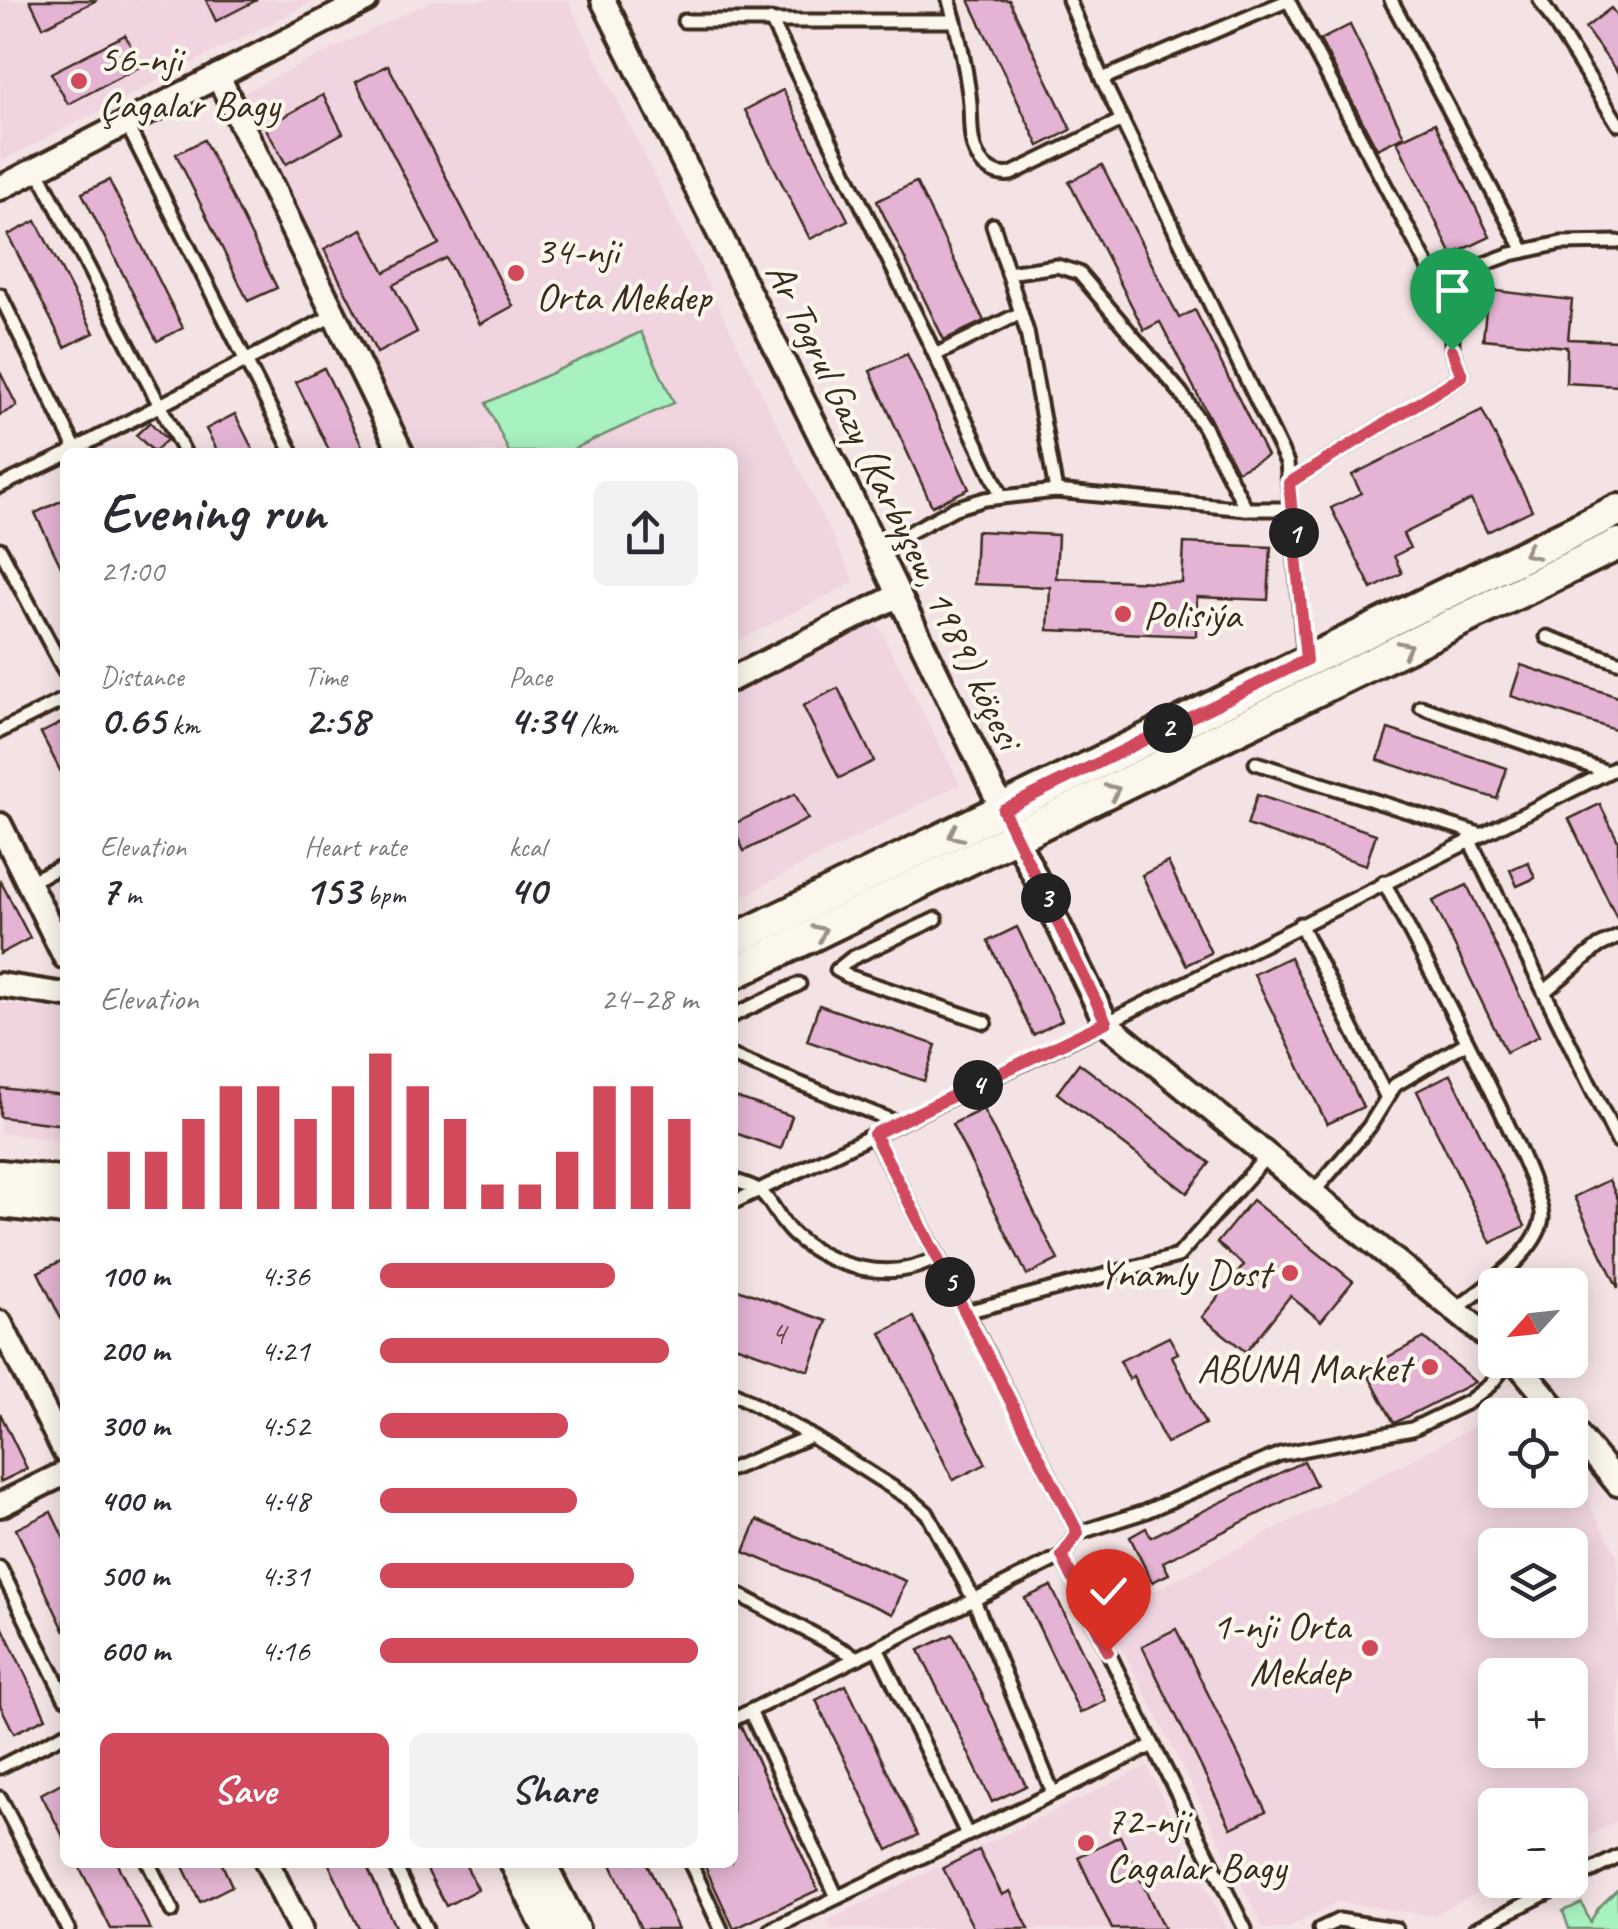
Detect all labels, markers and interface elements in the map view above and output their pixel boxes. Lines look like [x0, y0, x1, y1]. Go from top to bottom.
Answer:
place label: 56-nji Çagalar Bagy [99, 34, 282, 130]
marker: 56-nji Çagalar Bagy [68, 70, 90, 92]
place label: 34-nji Orta Mekdep [536, 226, 714, 322]
pin [1410, 248, 1495, 351]
street label: Ar Togrul Gazy (Karbyşew, 1989) köçesi [754, 254, 1036, 761]
marker: 34-nji Orta Mekdep [505, 262, 527, 284]
icon: arrive [1425, 263, 1480, 318]
text: Evening run [100, 477, 325, 547]
button: share [593, 481, 698, 586]
pin: 1 [1269, 508, 1319, 558]
text: 1 [1288, 515, 1300, 550]
one-way arrow [1522, 540, 1540, 560]
text: 21:00 [100, 550, 164, 591]
place label: Polisiýa [1143, 590, 1243, 640]
marker: Polisiýa [1112, 603, 1134, 625]
one-way arrow [1395, 640, 1413, 660]
text: Distance [100, 659, 184, 694]
text: Time [304, 659, 347, 694]
text: Pace [509, 659, 552, 694]
text: 0.65 [100, 694, 165, 747]
text: 2:58 [304, 694, 369, 747]
text: 4:34 [509, 694, 574, 747]
pin: 2 [1143, 703, 1193, 753]
text: km [165, 707, 199, 742]
text: /km [574, 707, 617, 742]
text: 2 [1162, 710, 1174, 745]
one-way arrow [1103, 783, 1121, 803]
one-way arrow [948, 821, 966, 841]
text: Elevation [100, 829, 186, 864]
text: Heart rate [304, 829, 406, 864]
text: kcal [509, 829, 546, 864]
text: 7 [100, 864, 119, 917]
text: 153 [304, 864, 360, 917]
text: 40 [509, 864, 546, 917]
pin: 3 [1021, 873, 1071, 923]
text: m [119, 877, 141, 912]
text: bpm [360, 877, 406, 912]
text: 3 [1040, 880, 1052, 915]
one-way arrow [810, 925, 828, 945]
text: Elevation [100, 978, 198, 1019]
text: 24–28 m [600, 978, 698, 1019]
pin: 4 [953, 1060, 1003, 1110]
text: 4 [972, 1067, 984, 1102]
place label: Ynamly Dost [1098, 1249, 1276, 1299]
text: 100 m [100, 1255, 169, 1296]
text: 4:36 [260, 1255, 310, 1296]
pin: 5 [925, 1257, 975, 1307]
marker: Ynamly Dost [1279, 1262, 1301, 1284]
text: 5 [944, 1264, 956, 1299]
north arrow [1478, 1268, 1588, 1378]
map controls [1478, 1268, 1588, 1898]
house number: 4 [770, 1310, 789, 1355]
text: 200 m [100, 1330, 169, 1371]
text: 4:21 [260, 1330, 310, 1371]
place label: ABUNA Market [1197, 1343, 1416, 1393]
marker: ABUNA Market [1419, 1356, 1441, 1378]
button: locate [1478, 1398, 1588, 1508]
text: 300 m [100, 1405, 169, 1446]
text: 4:52 [260, 1405, 310, 1446]
text: 400 m [100, 1480, 169, 1521]
text: 4:48 [260, 1480, 310, 1521]
button: layers [1478, 1528, 1588, 1638]
pin [1066, 1549, 1151, 1652]
text: 500 m [100, 1555, 169, 1596]
text: 4:31 [260, 1555, 310, 1596]
icon: check [1081, 1564, 1136, 1619]
place label: 1-nji Orta Mekdep [1212, 1601, 1353, 1697]
text: 600 m [100, 1630, 170, 1671]
text: 4:16 [260, 1630, 310, 1671]
marker: 1-nji Orta Mekdep [1359, 1637, 1381, 1659]
button: + [1478, 1658, 1588, 1768]
button: Save [100, 1733, 389, 1848]
button: Share [409, 1733, 698, 1848]
button: − [1478, 1788, 1588, 1898]
place label: 72-nji Cagalar Bagy [1106, 1796, 1288, 1892]
marker: 72-nji Cagalar Bagy [1075, 1832, 1097, 1854]

